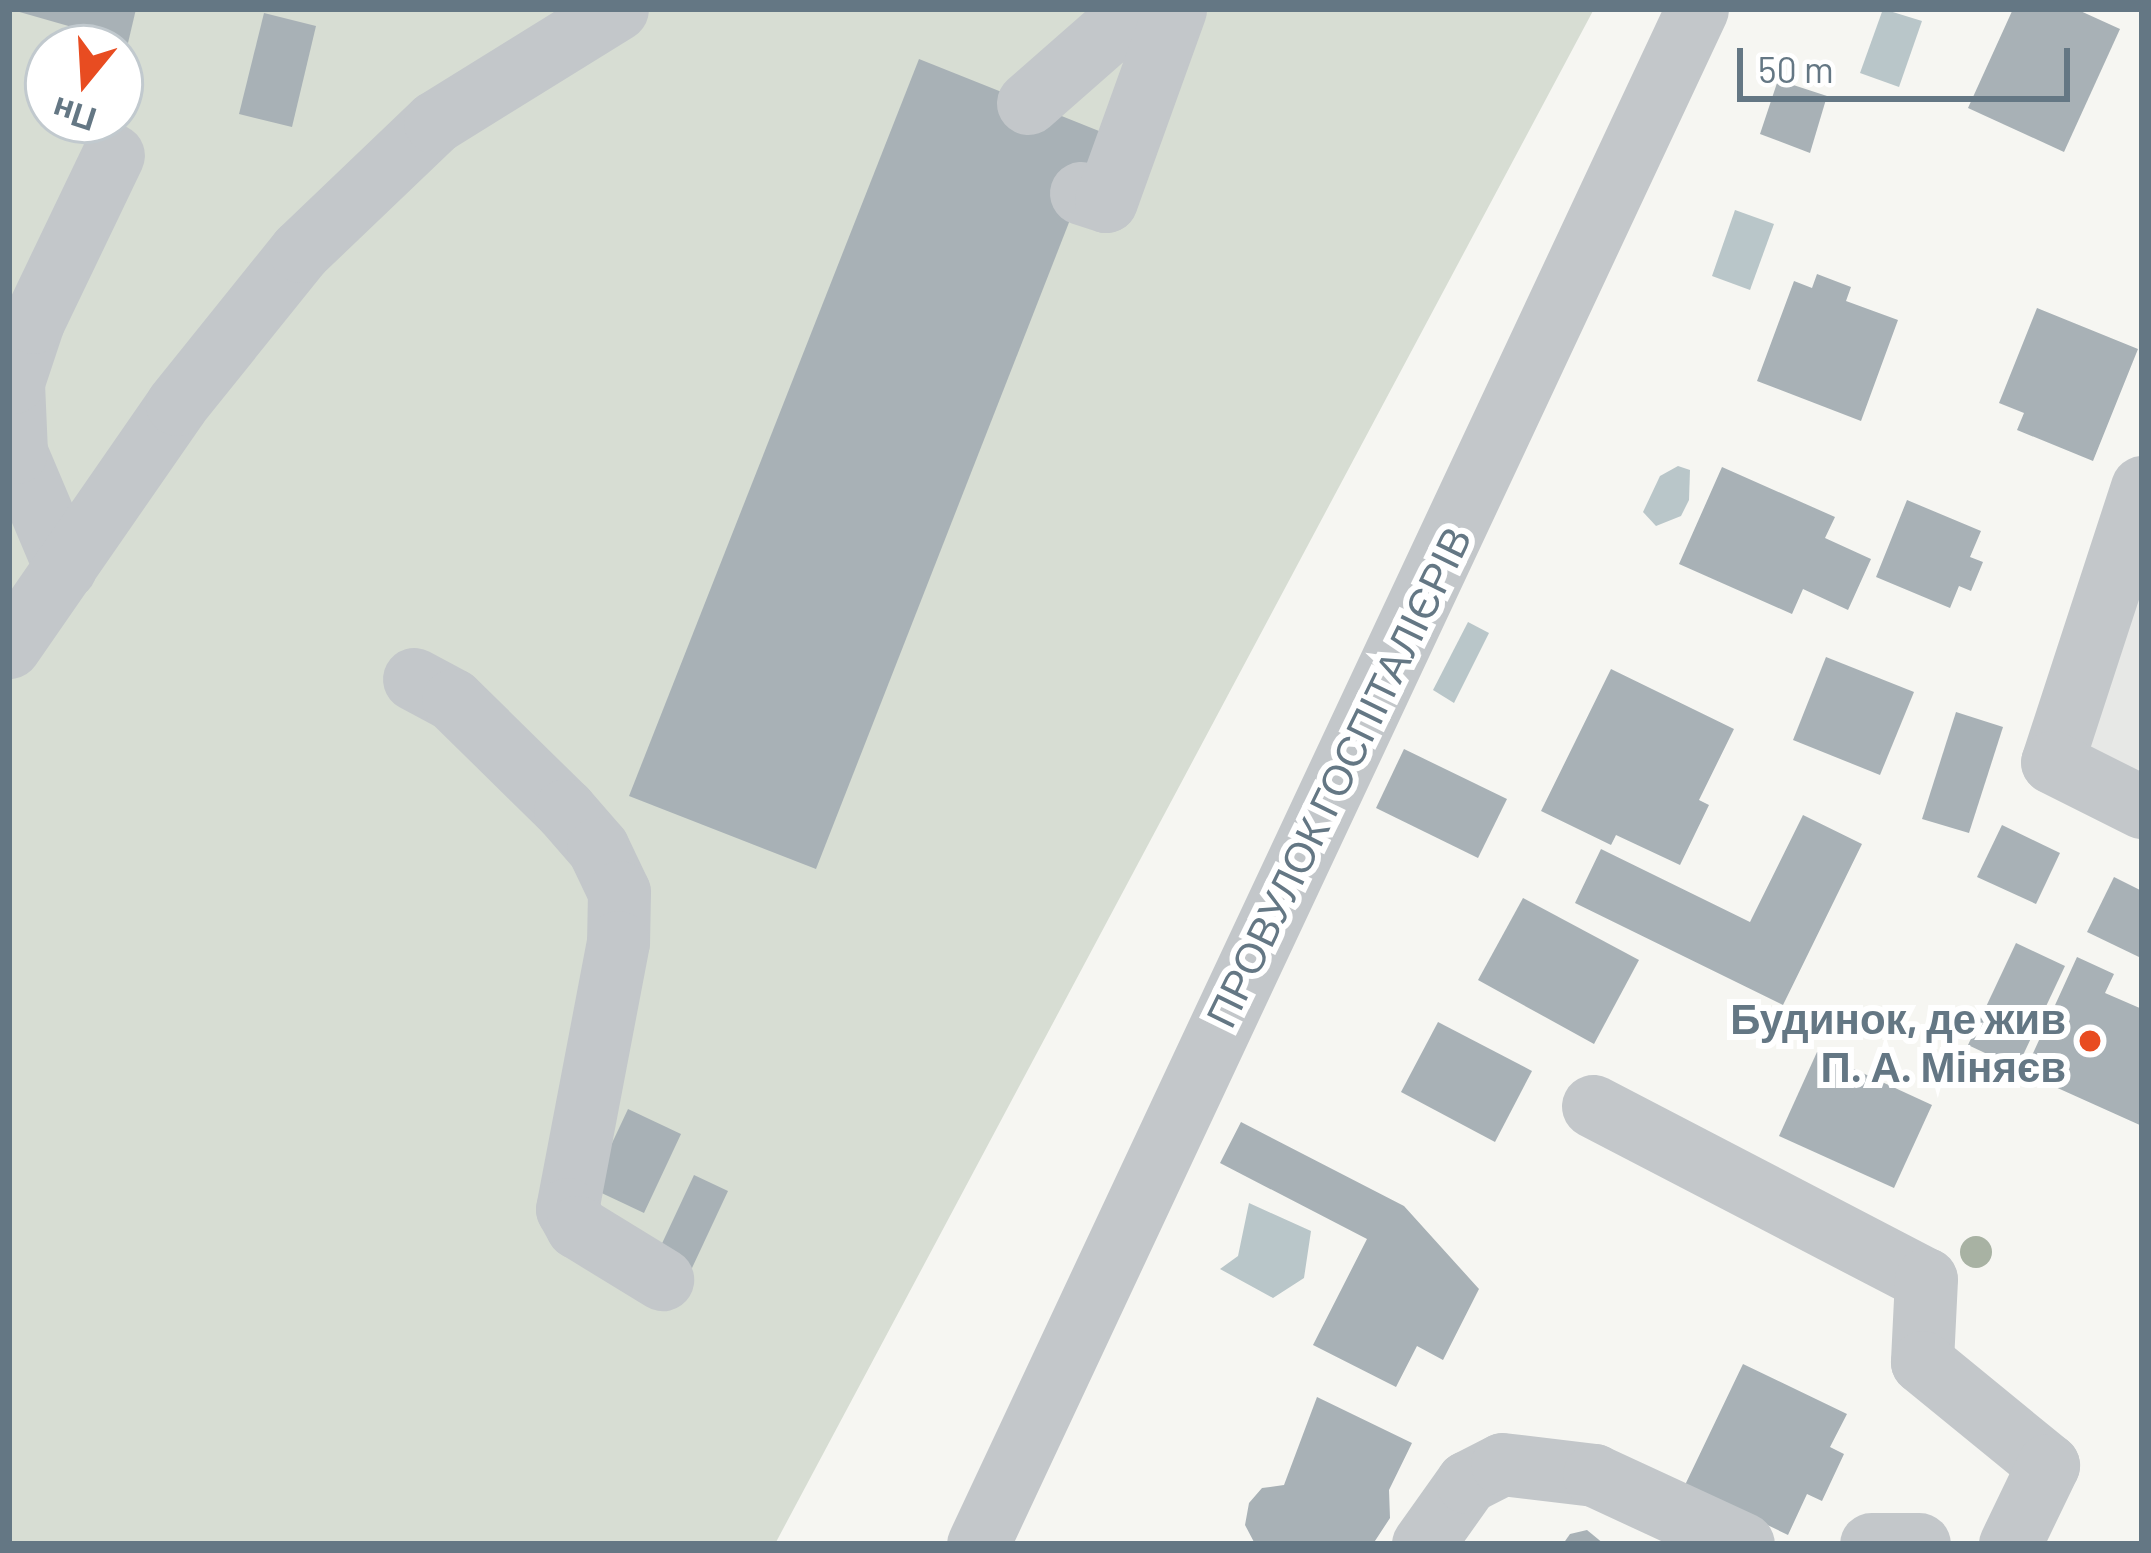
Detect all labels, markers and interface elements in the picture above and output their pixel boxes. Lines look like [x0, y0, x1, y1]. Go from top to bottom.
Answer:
north arrow [24, 24, 144, 144]
scale bar [1743, 24, 2076, 98]
text: 50 m [1758, 47, 1834, 90]
text: Пн [47, 90, 101, 141]
street label: ПРОВУЛОК ГОСПІТАЛІЄРІВ [1194, 518, 1480, 1034]
place label: Будинок, де жив П. А. Міняєв [1730, 992, 2066, 1090]
marker: Будинок, де жив П. А. Міняєв [2077, 1028, 2103, 1054]

